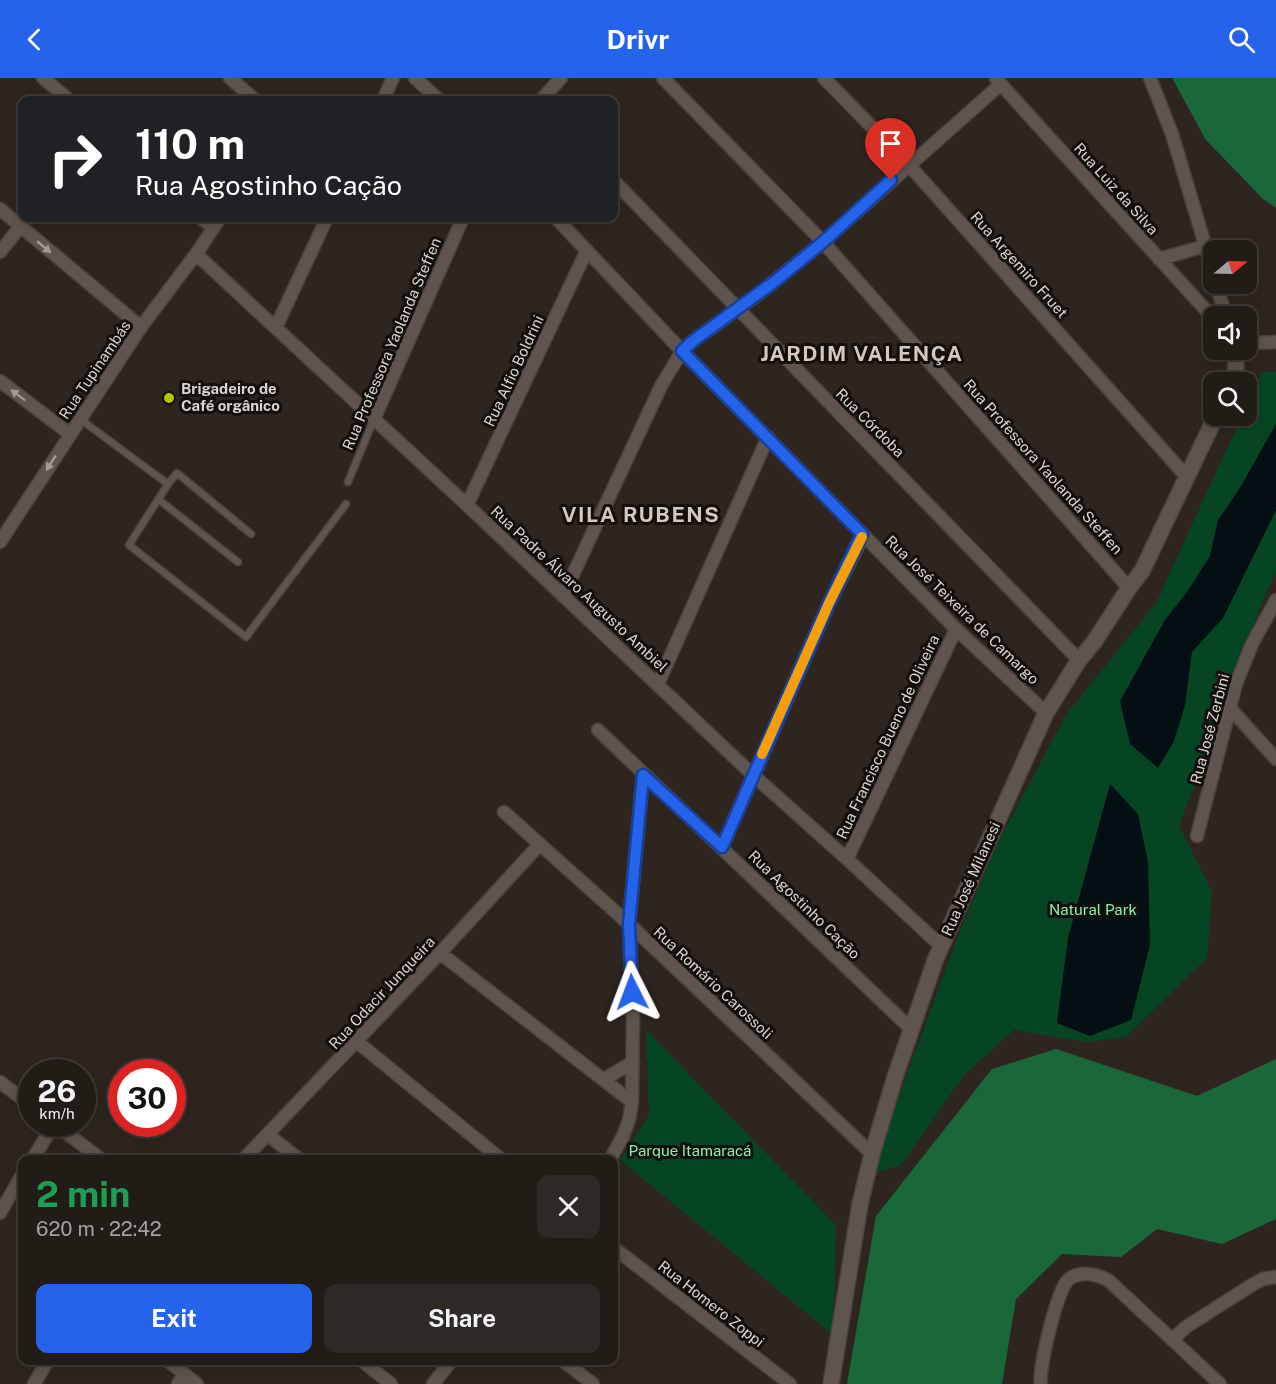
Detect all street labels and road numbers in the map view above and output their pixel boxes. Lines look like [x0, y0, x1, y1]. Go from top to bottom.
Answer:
street label: Rua Luiz da Silva [1071, 139, 1162, 238]
street label: Rua Argemiro Fruet [967, 208, 1071, 321]
street label: Rua Professora Yaolanda Steffen [339, 235, 444, 453]
street label: Rua Alfio Boldrini [480, 312, 547, 429]
street label: Rua Tupinambás [55, 317, 134, 422]
street label: Rua Professora Yaolanda Steffen [960, 376, 1126, 557]
street label: Rua Córdoba [833, 385, 908, 460]
street label: Rua Padre Álvaro Augusto Ambiel [488, 502, 671, 675]
street label: Rua José Teixeira de Camargo [882, 532, 1042, 687]
street label: Rua Francisco Bueno de Oliveira [833, 632, 942, 841]
street label: Rua José Zerbini [1187, 672, 1232, 786]
street label: Rua José Milanesi [938, 819, 1003, 938]
street label: Rua Agostinho Cação [745, 847, 864, 962]
street label: Rua Romário Carossoli [650, 923, 776, 1042]
street label: Rua Odacir Junqueira [325, 933, 438, 1052]
street label: Rua Homero Zoppi [655, 1257, 767, 1350]

